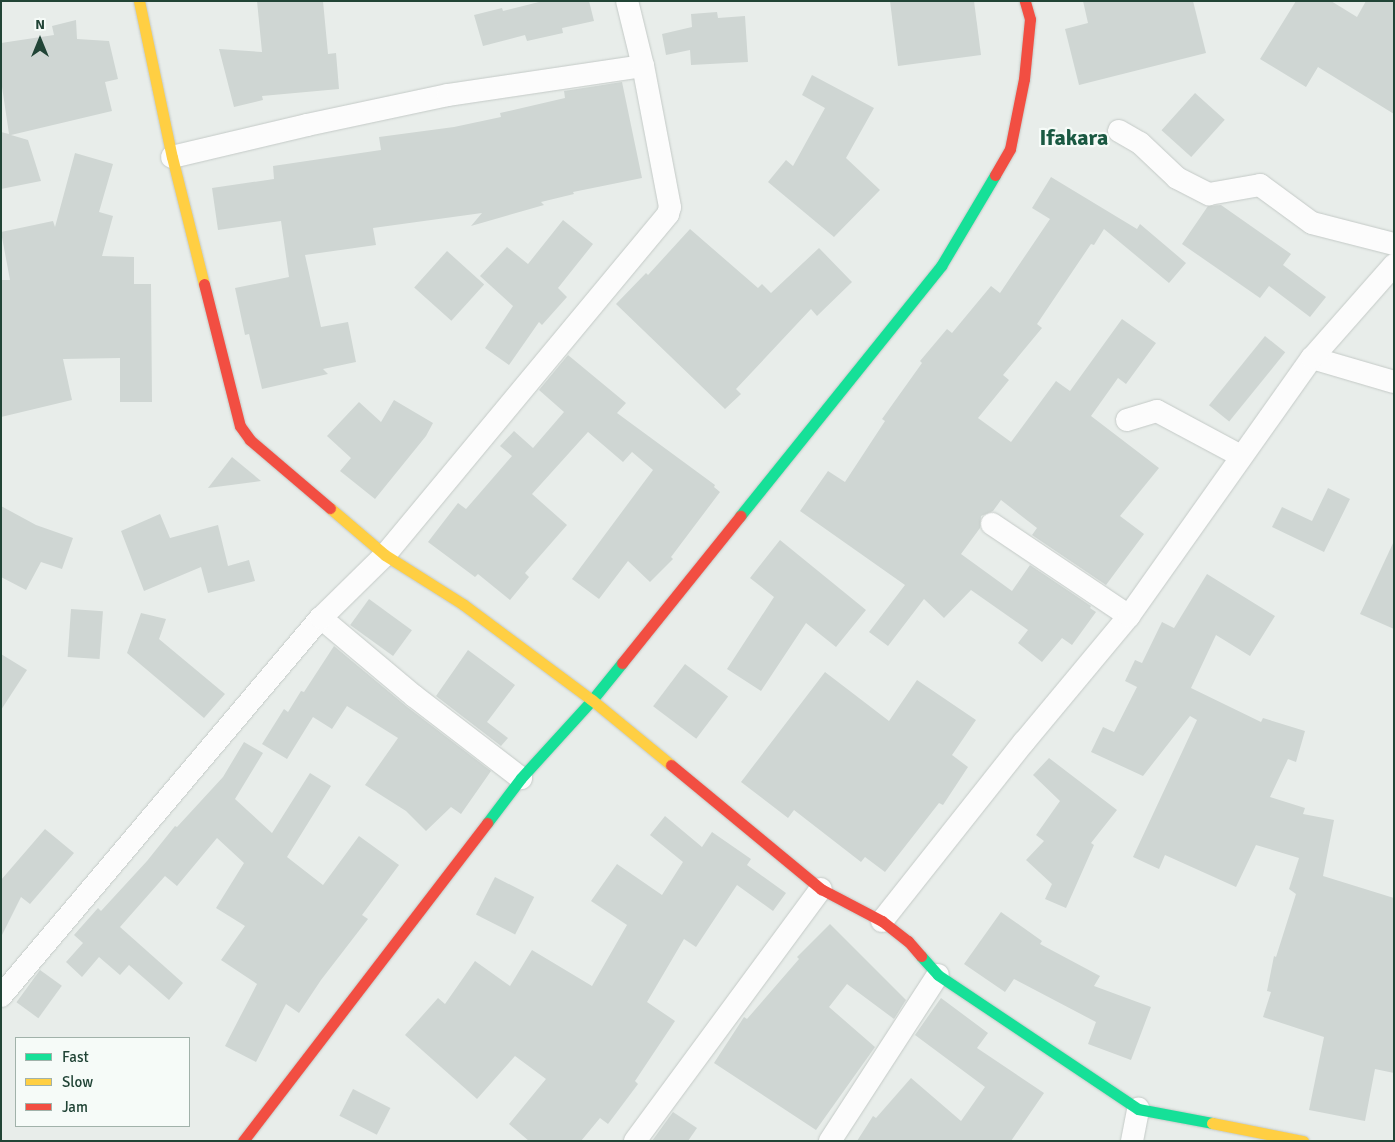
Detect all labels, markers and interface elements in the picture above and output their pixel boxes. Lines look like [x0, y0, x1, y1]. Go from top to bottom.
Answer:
north arrow [15, 15, 65, 65]
text: N [35, 16, 45, 33]
district label: Ifakara [1040, 125, 1108, 151]
legend [15, 1037, 190, 1127]
text: Fast [62, 1048, 89, 1066]
text: Slow [62, 1073, 93, 1091]
text: Jam [62, 1098, 88, 1116]

